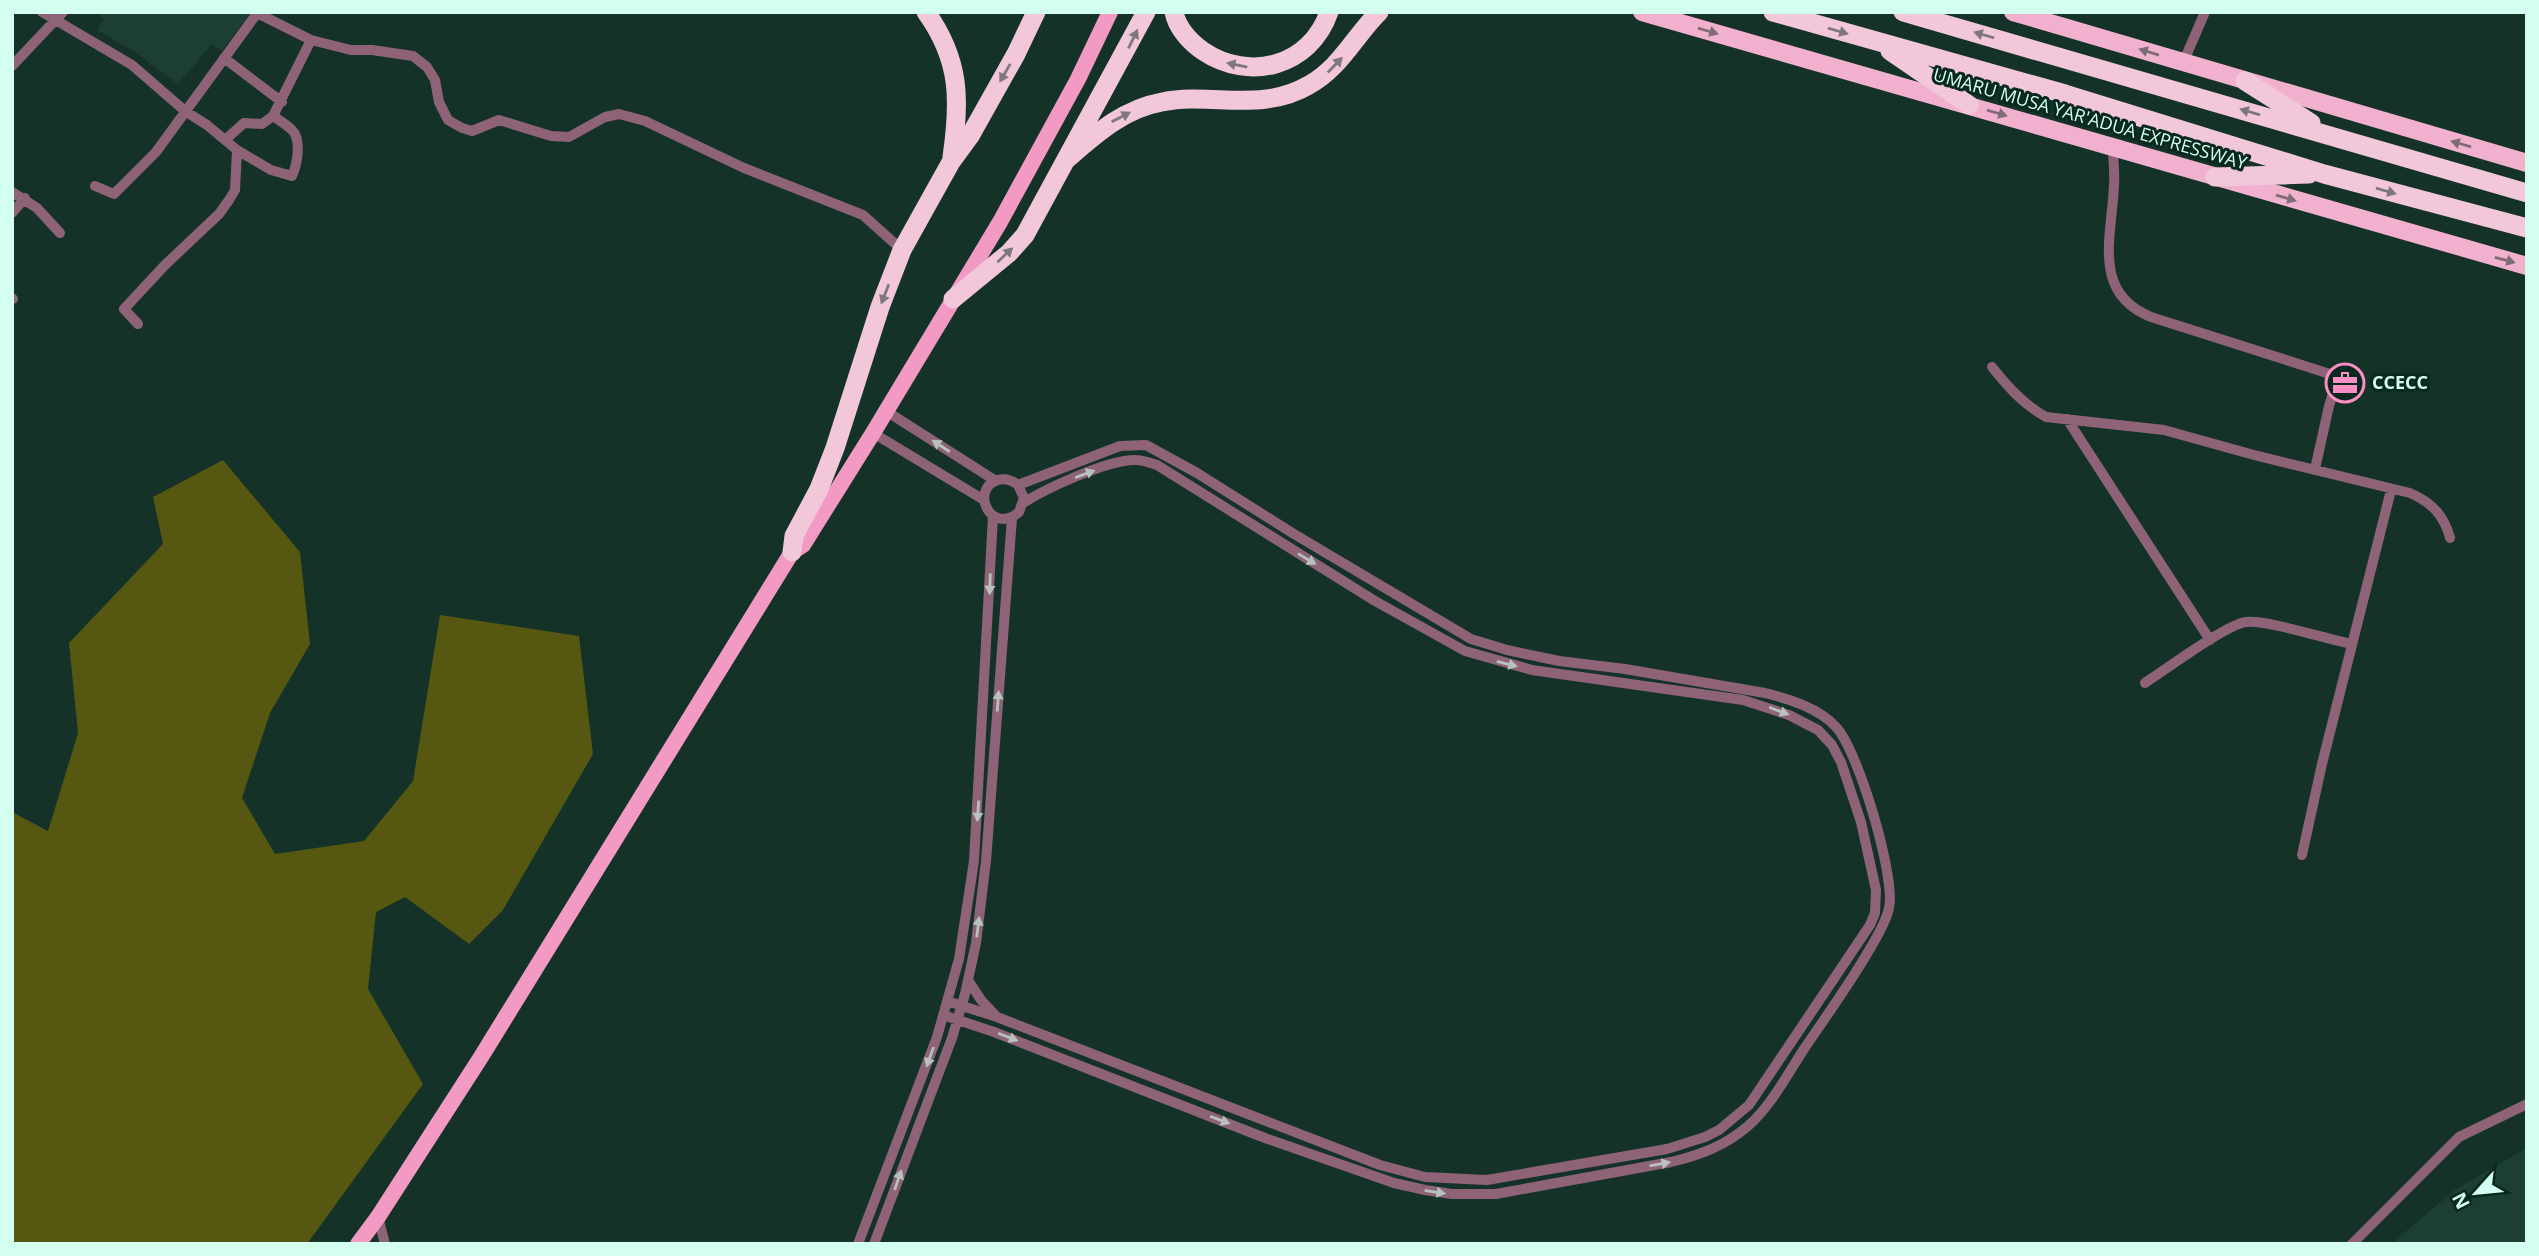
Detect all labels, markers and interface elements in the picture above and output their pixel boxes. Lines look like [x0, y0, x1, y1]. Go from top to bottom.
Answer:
one-way arrow [1698, 26, 1719, 36]
one-way arrow [1828, 27, 1849, 37]
one-way arrow [1127, 29, 1139, 49]
one-way arrow [1973, 29, 1995, 40]
one-way arrow [2138, 47, 2159, 57]
one-way arrow [1326, 57, 1342, 74]
one-way arrow [1225, 60, 1247, 71]
street label: UMARU MUSA YAR'ADUA EXPRESSWAY [1931, 62, 2251, 175]
one-way arrow [999, 63, 1011, 83]
one-way arrow [2239, 106, 2260, 116]
one-way arrow [1987, 109, 2008, 119]
one-way arrow [1111, 112, 1131, 123]
one-way arrow [2450, 139, 2471, 149]
one-way arrow [2375, 186, 2397, 197]
one-way arrow [2276, 193, 2297, 203]
one-way arrow [996, 247, 1014, 263]
one-way arrow [2495, 256, 2516, 266]
one-way arrow [880, 284, 891, 305]
office icon: CCECC [2324, 362, 2366, 404]
place label: CCECC [2372, 370, 2428, 394]
one-way arrow [931, 439, 951, 452]
one-way arrow [1074, 469, 1095, 480]
one-way arrow [1297, 553, 1316, 566]
one-way arrow [985, 574, 996, 596]
one-way arrow [1496, 659, 1518, 670]
one-way arrow [993, 690, 1004, 712]
one-way arrow [1769, 706, 1790, 717]
one-way arrow [972, 801, 983, 823]
one-way arrow [972, 916, 983, 938]
one-way arrow [997, 1032, 1018, 1043]
one-way arrow [924, 1047, 935, 1068]
one-way arrow [1209, 1114, 1230, 1125]
one-way arrow [1649, 1158, 1671, 1169]
north arrow [2441, 1158, 2511, 1228]
one-way arrow [893, 1169, 904, 1190]
one-way arrow [1424, 1187, 1446, 1198]
text: N [2446, 1188, 2476, 1214]

